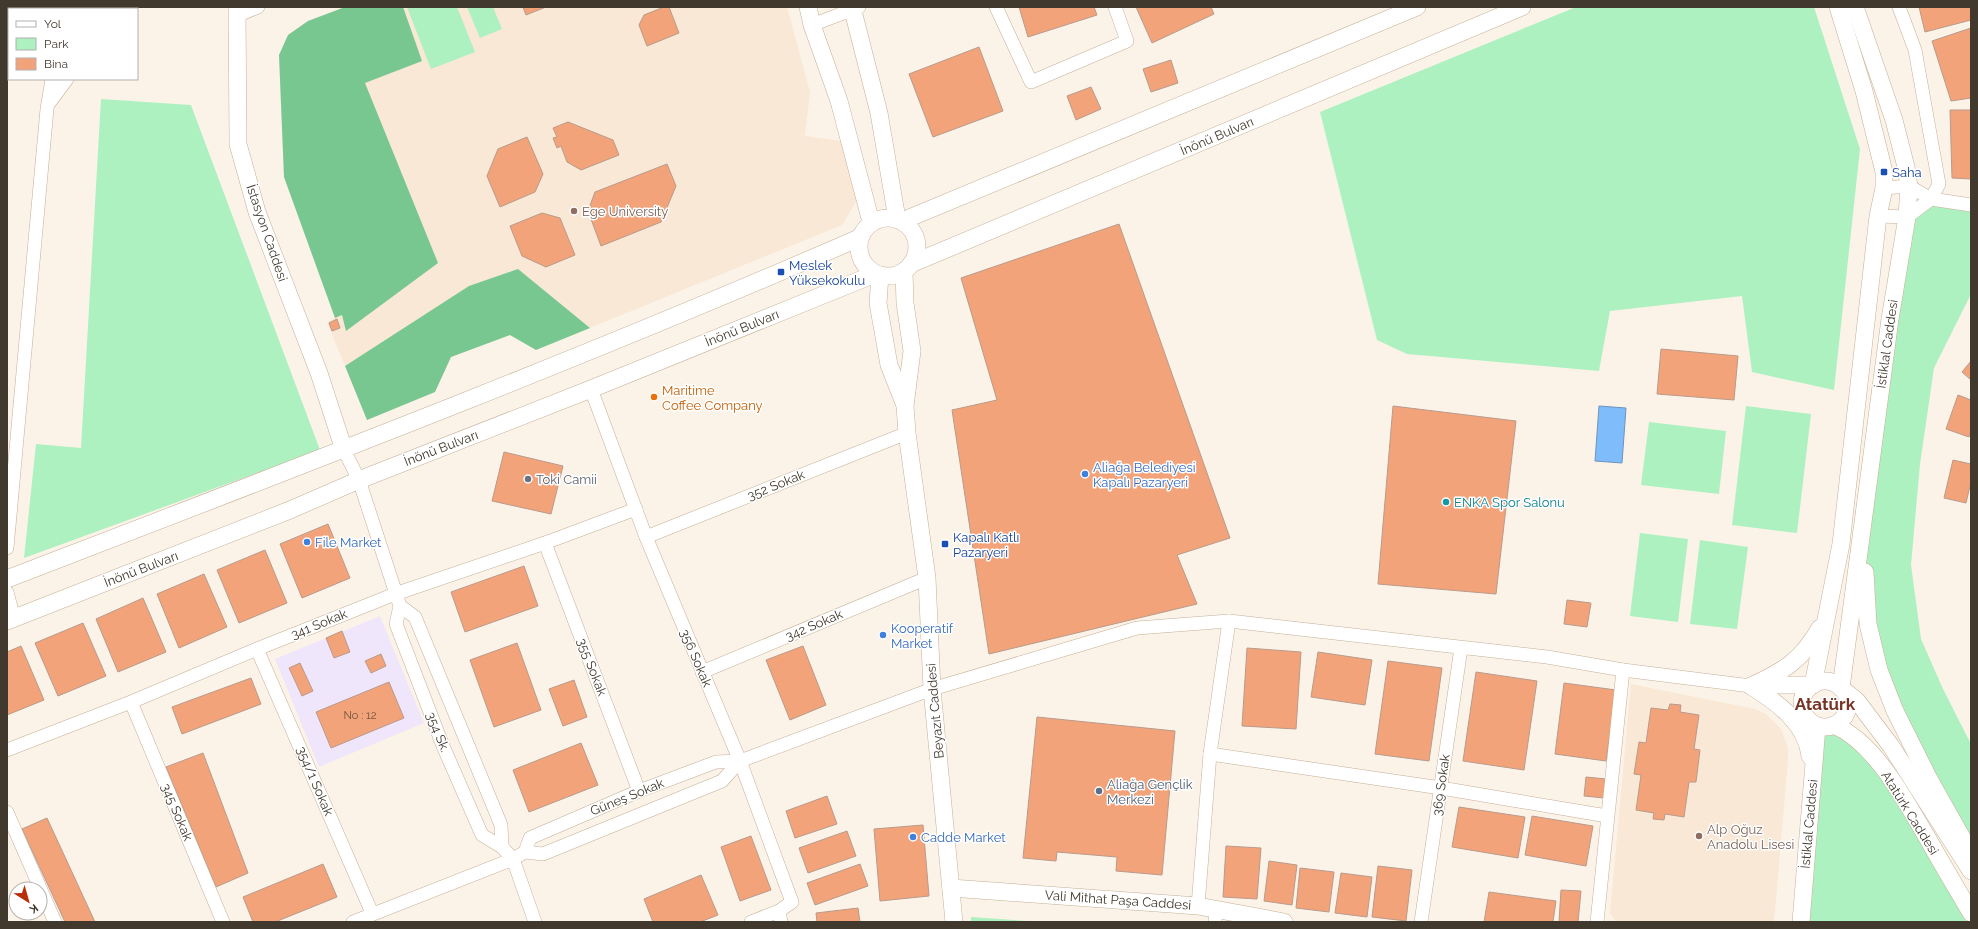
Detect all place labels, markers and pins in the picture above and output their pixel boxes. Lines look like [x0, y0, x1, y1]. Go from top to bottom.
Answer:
place label: Saha [1892, 165, 1922, 180]
marker: Saha [1879, 167, 1889, 177]
place label: Ege University [582, 204, 668, 219]
marker: Ege University [569, 206, 579, 216]
place label: Meslek Yüksekokulu [789, 258, 865, 288]
marker: Meslek Yüksekokulu [776, 267, 786, 277]
place label: Maritime Coffee Company [662, 383, 763, 413]
marker: Maritime Coffee Company [649, 392, 659, 402]
place label: Aliağa Belediyesi Kapalı Pazaryeri [1093, 460, 1196, 490]
marker: Aliağa Belediyesi Kapalı Pazaryeri [1080, 469, 1090, 479]
place label: Toki Camii [536, 472, 597, 487]
marker: Toki Camii [523, 474, 533, 484]
place label: ENKA Spor Salonu [1454, 495, 1565, 510]
marker: ENKA Spor Salonu [1441, 497, 1451, 507]
place label: Kapalı Katlı Pazaryeri [953, 530, 1019, 560]
place label: File Market [315, 535, 382, 550]
marker: File Market [302, 537, 312, 547]
marker: Kapalı Katlı Pazaryeri [940, 539, 950, 549]
place label: Kooperatif Market [891, 621, 954, 651]
marker: Kooperatif Market [878, 630, 888, 640]
place label: Aliağa Gençlik Merkezi [1107, 777, 1193, 807]
marker: Aliağa Gençlik Merkezi [1094, 786, 1104, 796]
place label: Alp Oğuz Anadolu Lisesi [1707, 822, 1794, 852]
place label: Cadde Market [921, 830, 1006, 845]
marker: Alp Oğuz Anadolu Lisesi [1694, 831, 1704, 841]
marker: Cadde Market [908, 832, 918, 842]

